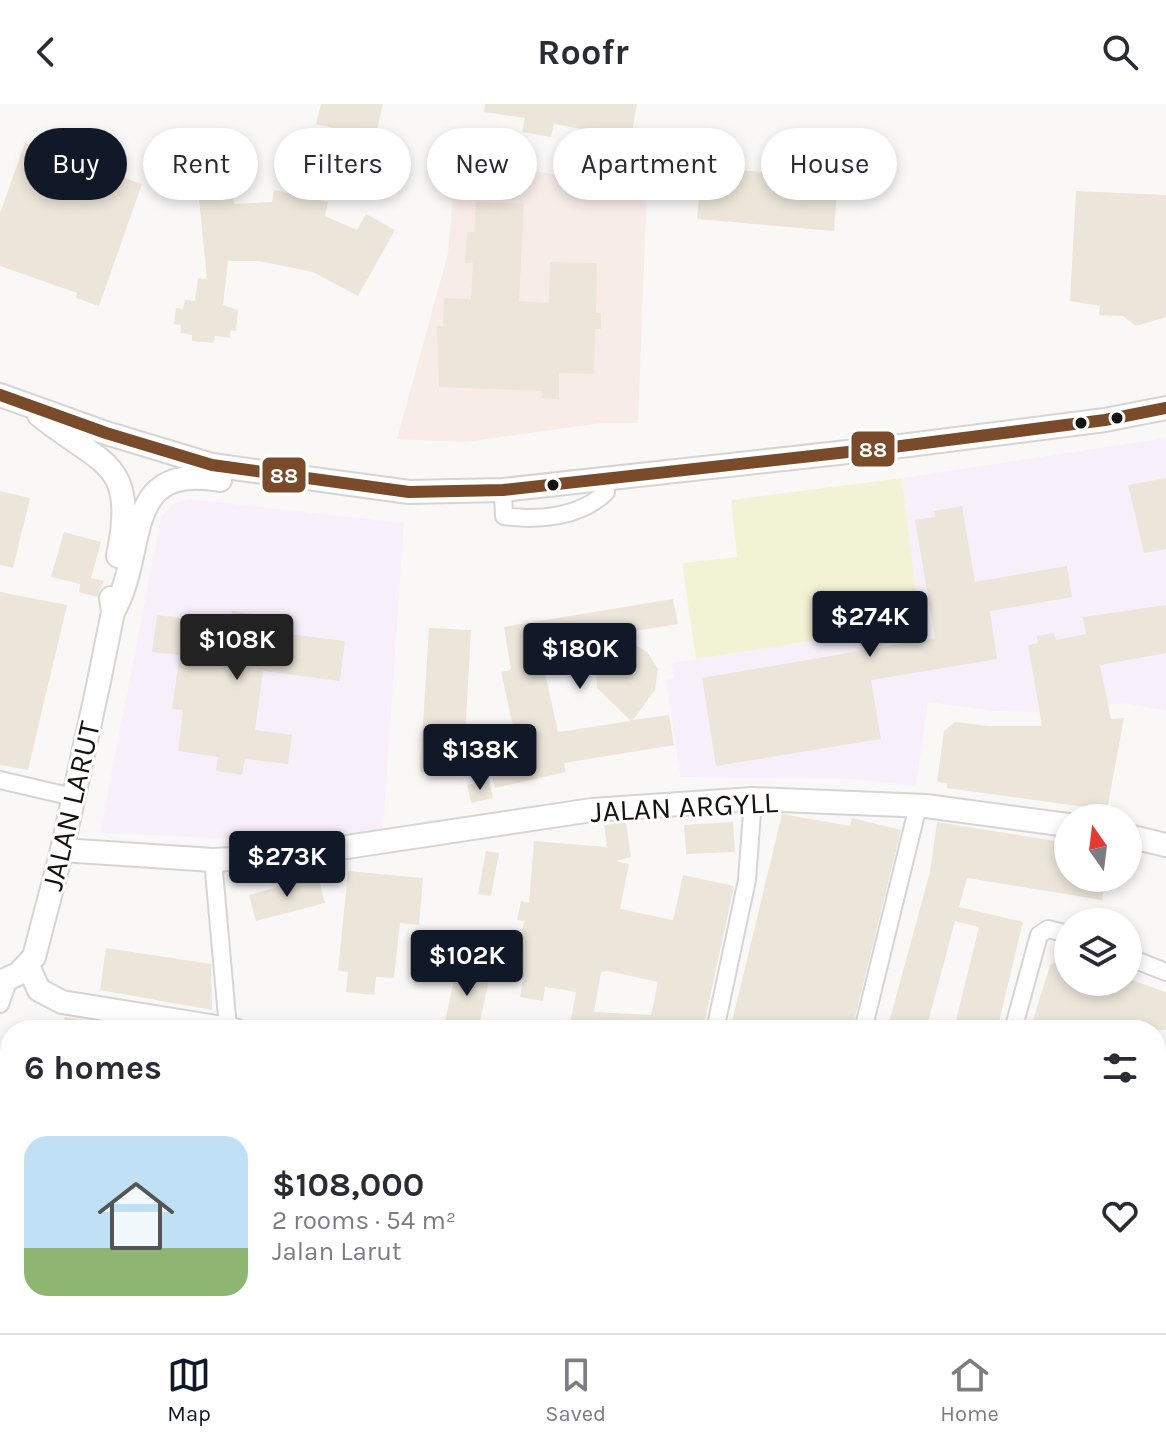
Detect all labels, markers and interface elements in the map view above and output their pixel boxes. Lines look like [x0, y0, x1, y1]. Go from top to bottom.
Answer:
icon: back [24, 30, 68, 74]
icon: search [1098, 30, 1142, 74]
text: Roofr [537, 31, 629, 73]
chip: Buy [24, 128, 127, 200]
chip: Rent [143, 128, 258, 200]
chip: Filters [274, 128, 411, 200]
chip: New [427, 128, 537, 200]
chip: Apartment [553, 128, 745, 200]
chip: House [761, 128, 897, 200]
unlabelled marker [1109, 410, 1125, 426]
unlabelled marker [1073, 415, 1089, 431]
line badge: 88 [850, 430, 896, 468]
text: 88 [859, 437, 887, 463]
line badge: 88 [261, 456, 307, 494]
text: 88 [270, 463, 298, 489]
unlabelled marker [545, 477, 561, 493]
pin: $274K [814, 591, 926, 659]
text: $274K [830, 601, 910, 632]
pin: $108K [181, 614, 293, 682]
pin: $180K [524, 623, 636, 691]
text: $108K [198, 624, 276, 655]
text: $180K [541, 633, 619, 664]
street label: JALAN LARUT [34, 718, 108, 894]
pin: $138K [424, 724, 536, 792]
text: $138K [441, 734, 519, 765]
street label: JALAN ARGYLL [589, 784, 779, 830]
north arrow [1054, 804, 1142, 892]
map controls [1054, 804, 1142, 996]
pin: $273K [231, 831, 343, 899]
text: $273K [247, 841, 327, 872]
button: layers [1054, 908, 1142, 996]
pin: $102K [411, 930, 523, 998]
text: $102K [429, 940, 505, 971]
icon: filters [1098, 1046, 1142, 1090]
text: 6 homes [24, 1048, 162, 1088]
text: $108,000 [272, 1165, 424, 1205]
icon: home [88, 1168, 184, 1264]
icon: heart [1098, 1194, 1142, 1238]
text: 2 rooms · 54 m² [272, 1205, 456, 1236]
text: Jalan Larut [272, 1236, 402, 1267]
tab: Map [167, 1353, 211, 1427]
tab: Saved [545, 1353, 606, 1427]
tab: Home [940, 1353, 999, 1427]

